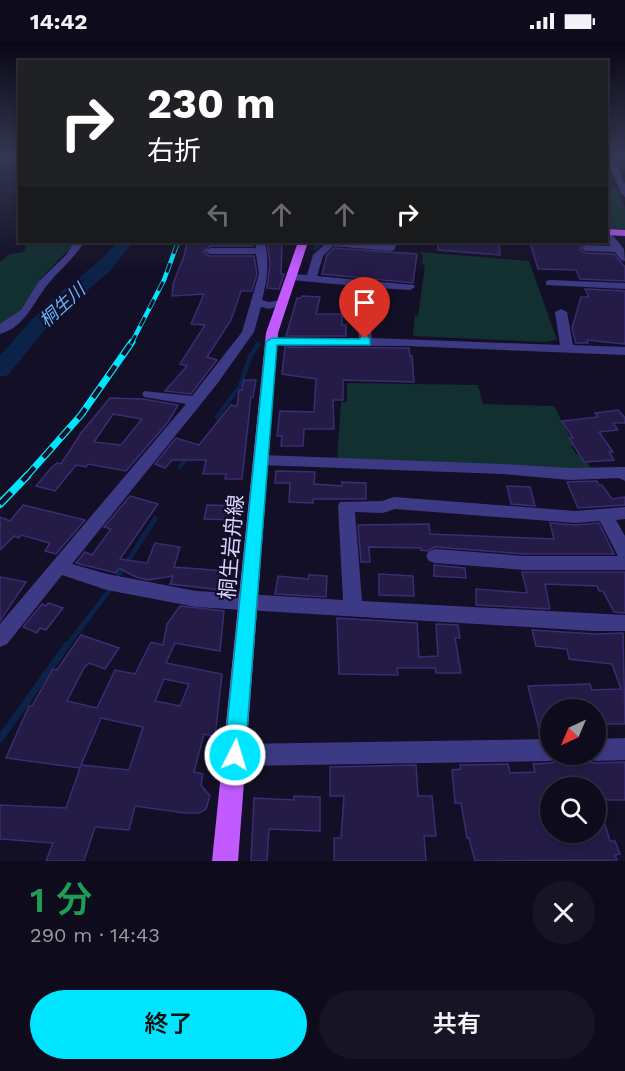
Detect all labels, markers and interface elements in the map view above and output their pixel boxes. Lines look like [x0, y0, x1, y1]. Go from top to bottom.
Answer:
text: 14:42 [30, 9, 87, 34]
text: 230 m [147, 79, 276, 128]
icon: right [48, 84, 126, 162]
text: 右折 [147, 135, 201, 167]
icon: left [202, 198, 235, 231]
icon: ahead [265, 198, 298, 231]
icon: ahead [328, 198, 361, 231]
icon: right [391, 198, 424, 231]
pin [339, 277, 390, 339]
water label: 桐生川 [35, 278, 91, 331]
icon: arrive [348, 286, 381, 319]
street label: 桐生岩舟線 [214, 494, 248, 600]
north arrow [540, 699, 606, 765]
map controls [540, 699, 606, 843]
position arrow [203, 723, 267, 787]
button: search [540, 777, 606, 843]
text: 1 分 [30, 879, 92, 921]
button: close [532, 881, 595, 944]
text: 290 m · 14:43 [30, 923, 160, 947]
button: 終了 [30, 990, 307, 1059]
button: 共有 [319, 990, 595, 1059]

